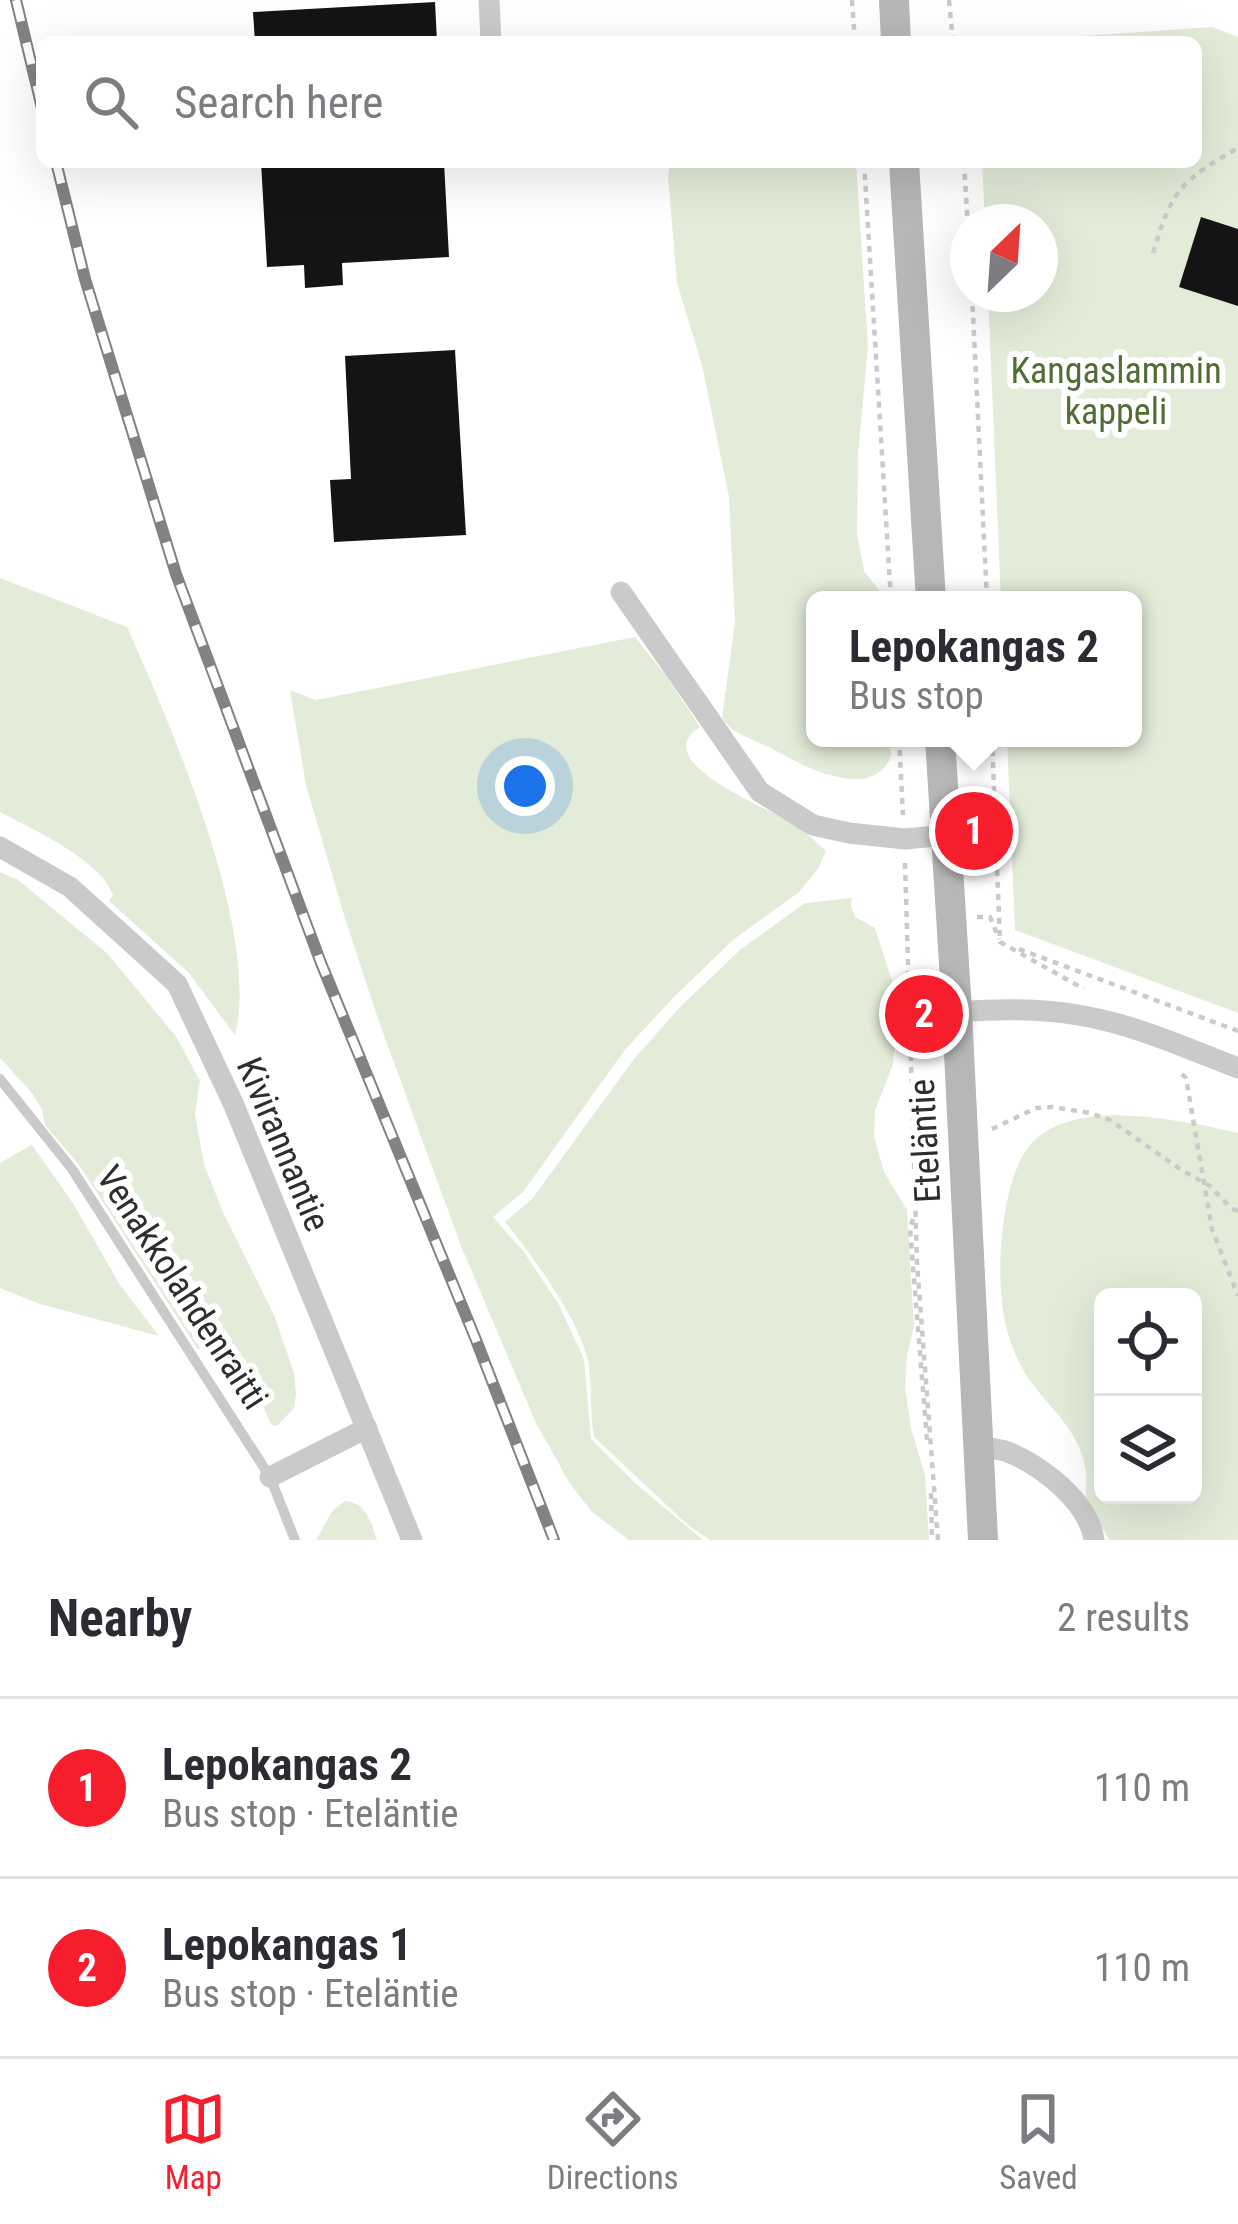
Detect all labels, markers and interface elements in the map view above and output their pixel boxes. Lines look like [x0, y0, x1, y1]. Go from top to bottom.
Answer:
search box [36, 36, 1202, 168]
icon: search [78, 69, 144, 135]
text: Search here [174, 76, 383, 129]
north arrow [950, 204, 1058, 312]
park label: Kangaslammin kappeli [1010, 350, 1222, 433]
popup [806, 591, 1142, 747]
text: Lepokangas 2 [849, 620, 1099, 673]
text: Bus stop [849, 673, 984, 719]
your location [495, 756, 555, 816]
pin: 1 [935, 786, 1013, 876]
pin: 2 [885, 969, 963, 1059]
street label: Kivirannantie [228, 1051, 338, 1237]
street label: Eteläntie [901, 1078, 949, 1204]
street label: Venakkolahdenraitti [88, 1158, 277, 1417]
map controls [1094, 1288, 1202, 1504]
button: locate [1094, 1288, 1202, 1396]
button: layers [1094, 1396, 1202, 1504]
text: Nearby [48, 1589, 192, 1648]
text: 2 results [1057, 1595, 1190, 1641]
text: Lepokangas 2 [162, 1738, 412, 1791]
text: 1 [77, 1765, 97, 1811]
text: 110 m [1094, 1765, 1190, 1811]
text: Bus stop · Eteläntie [162, 1791, 459, 1837]
text: Lepokangas 1 [162, 1918, 412, 1971]
text: 2 [77, 1945, 97, 1991]
text: 110 m [1094, 1945, 1190, 1991]
text: Bus stop · Eteläntie [162, 1971, 459, 2017]
tab: Map [160, 2086, 226, 2197]
tab: Directions [547, 2086, 679, 2197]
tab: Saved [999, 2086, 1078, 2197]

